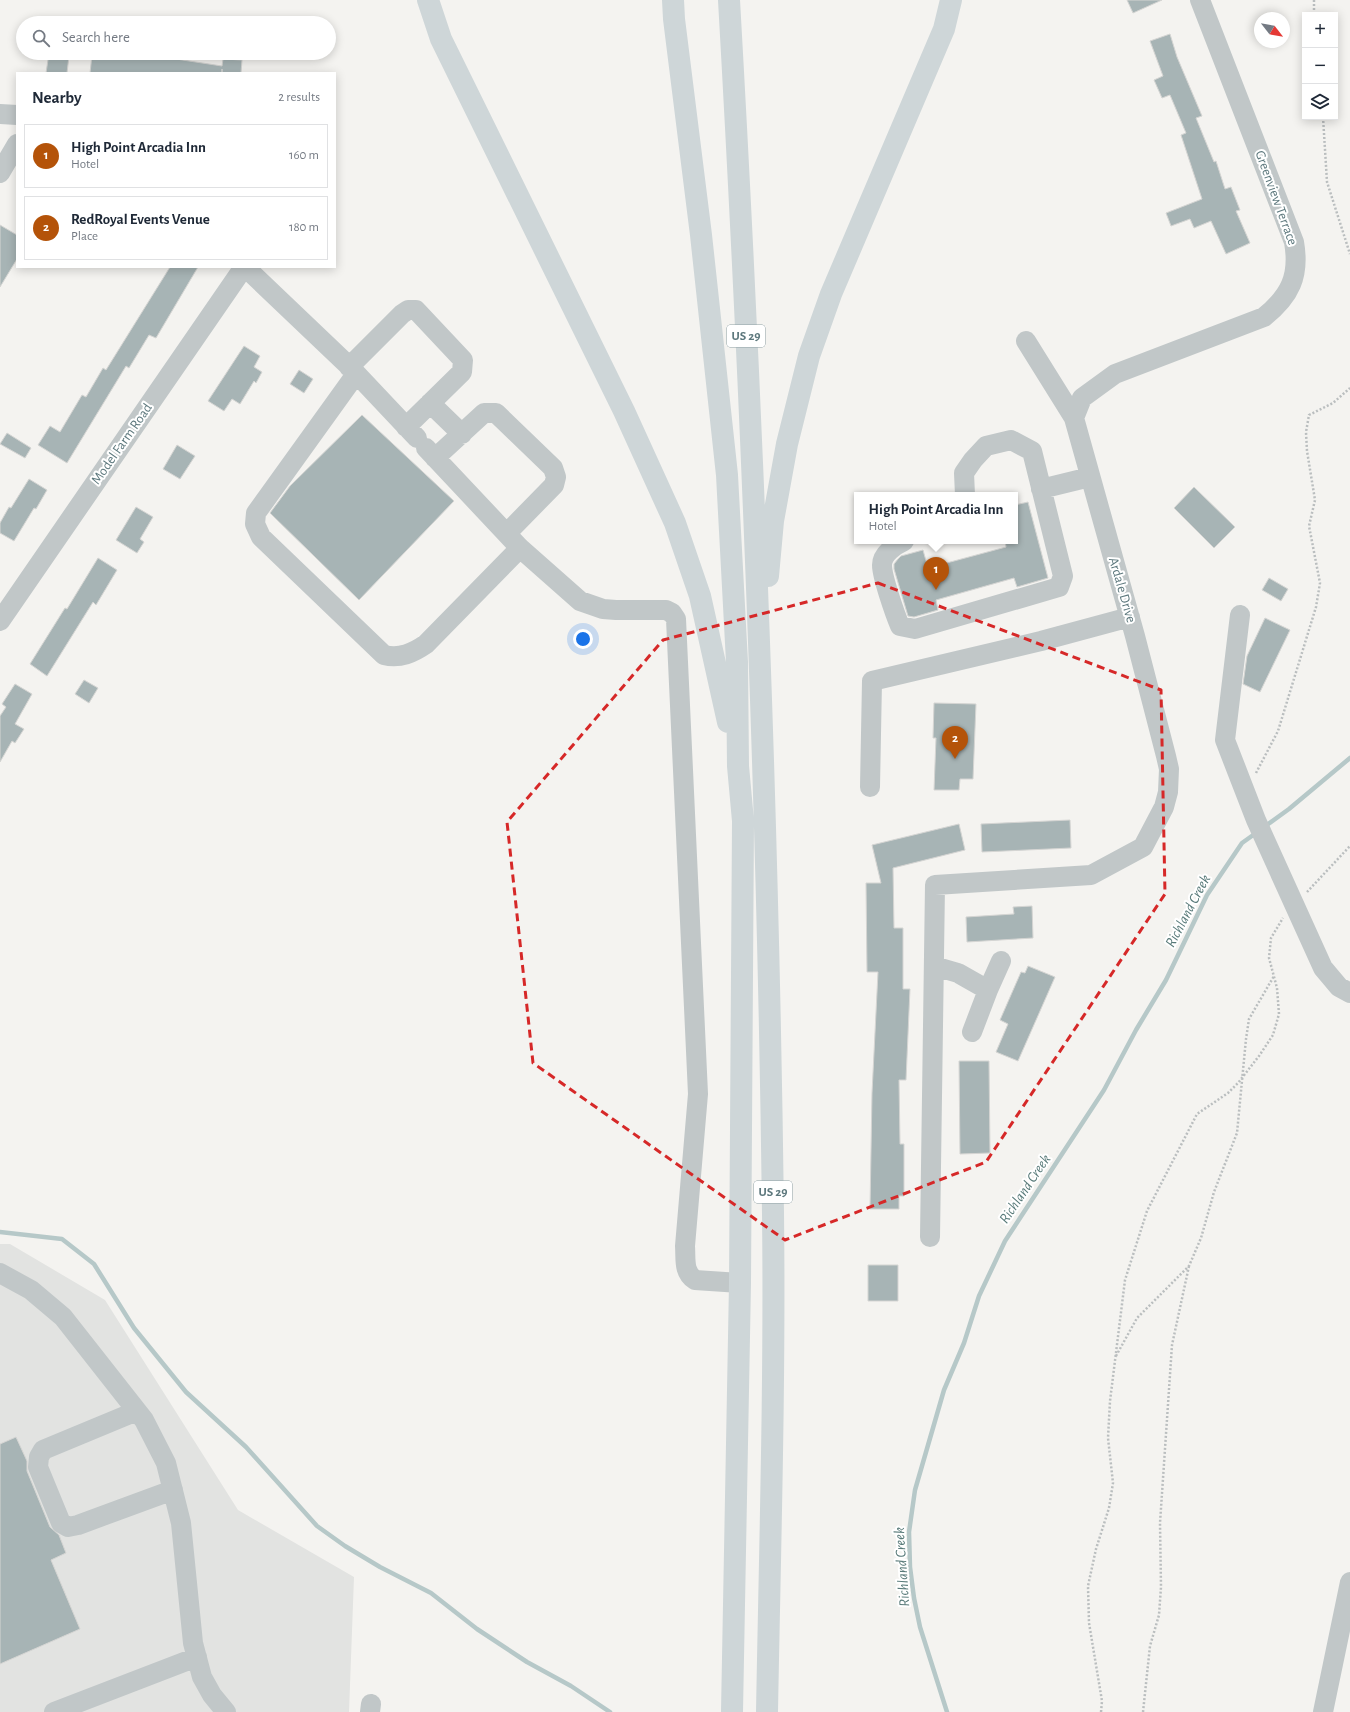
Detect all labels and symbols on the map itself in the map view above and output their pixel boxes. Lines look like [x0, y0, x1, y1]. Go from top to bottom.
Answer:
north arrow [1254, 12, 1290, 48]
street label: Greenview Terrace [1252, 149, 1300, 247]
road number: US 29 [727, 325, 765, 347]
street label: Model Farm Road [89, 401, 155, 487]
street label: Ardale Drive [1106, 556, 1138, 624]
pin: 1 [923, 557, 949, 590]
your location [573, 629, 593, 649]
pin: 2 [942, 726, 968, 759]
water label: Richland Creek [1163, 872, 1213, 950]
water label: Richland Creek [996, 1152, 1054, 1226]
road number: US 29 [754, 1181, 792, 1203]
water label: Richland Creek [892, 1527, 912, 1607]

